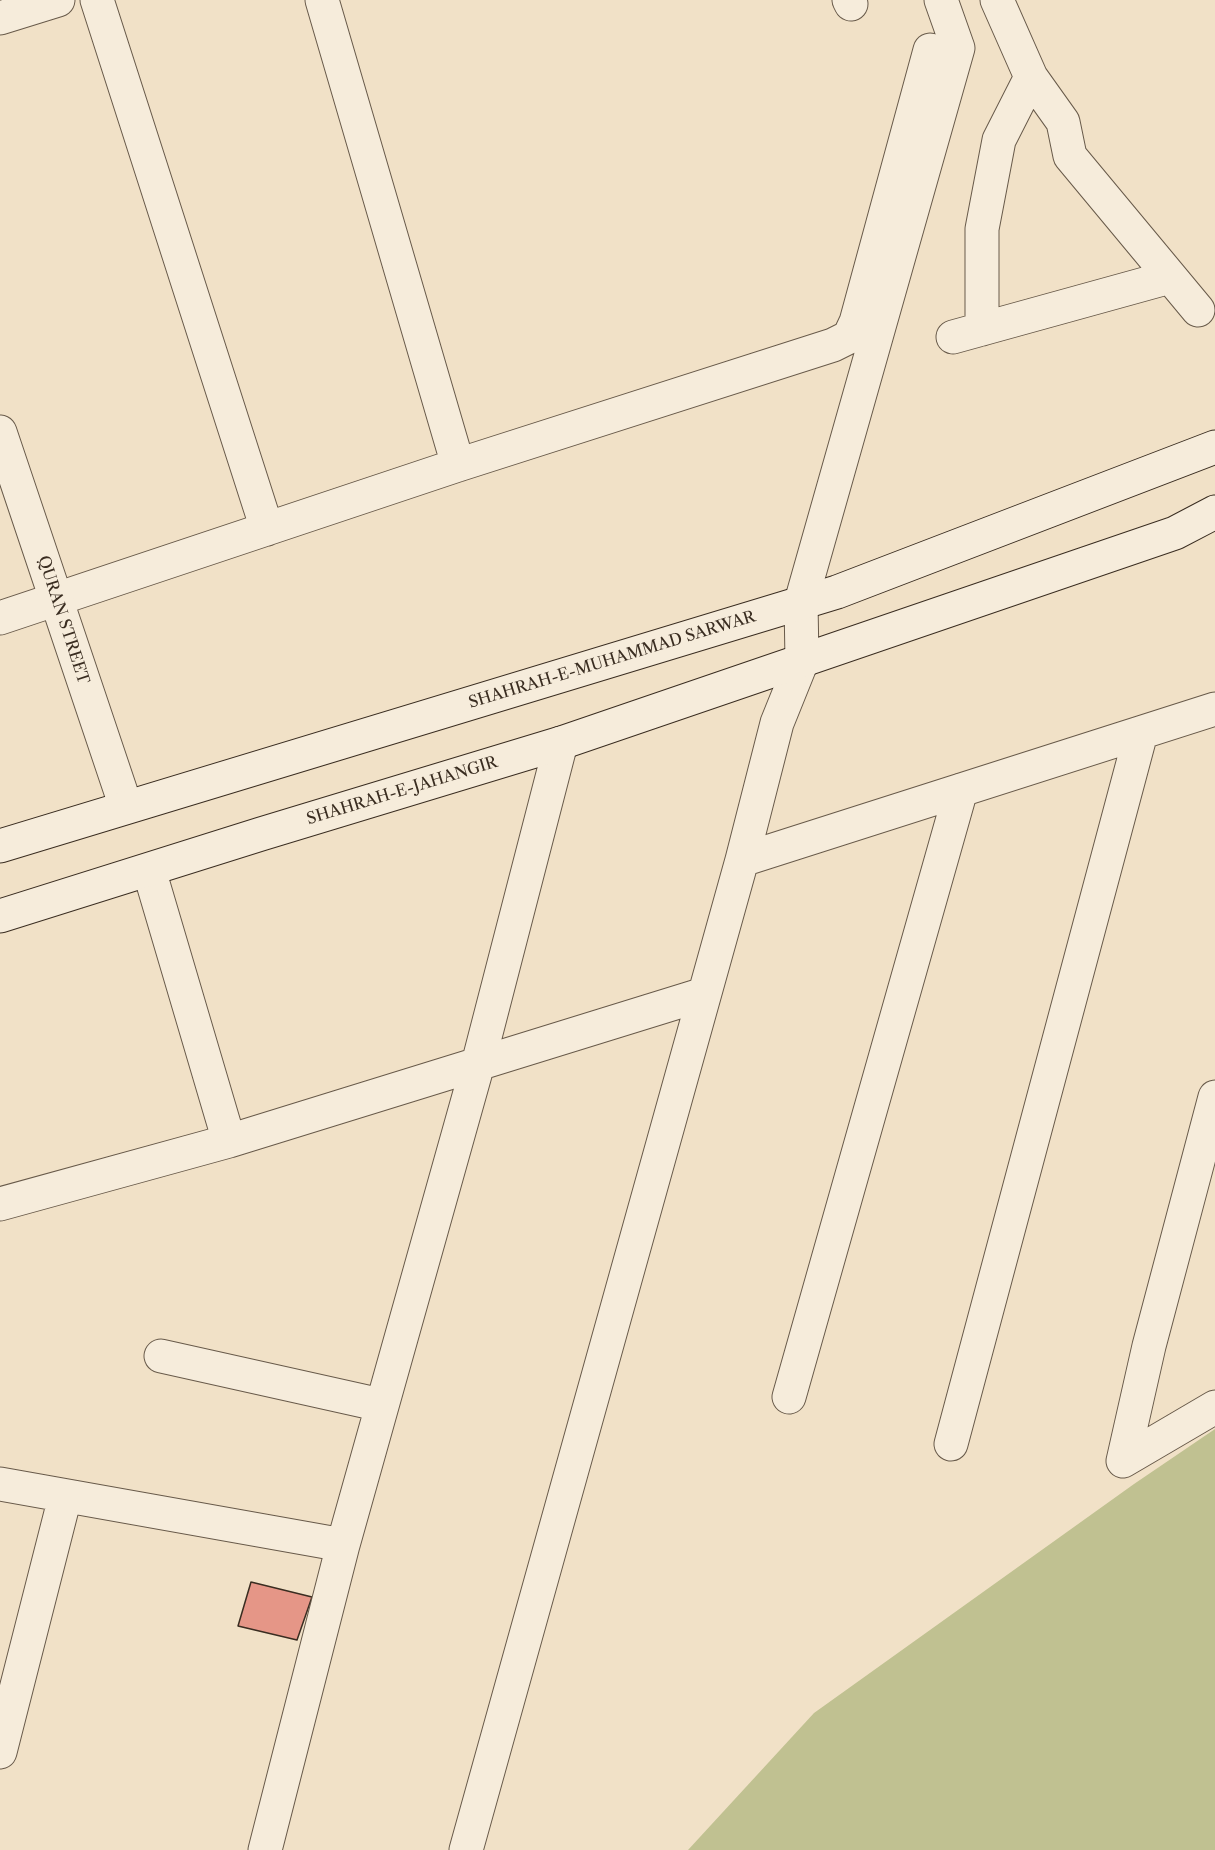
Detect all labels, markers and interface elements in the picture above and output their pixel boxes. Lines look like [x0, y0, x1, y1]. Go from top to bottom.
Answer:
street label: QURAN STREET [33, 553, 93, 687]
street label: SHAHRAH-E-MUHAMMAD SARWAR [466, 607, 758, 713]
street label: SHAHRAH-E-JAHANGIR [304, 753, 500, 829]

